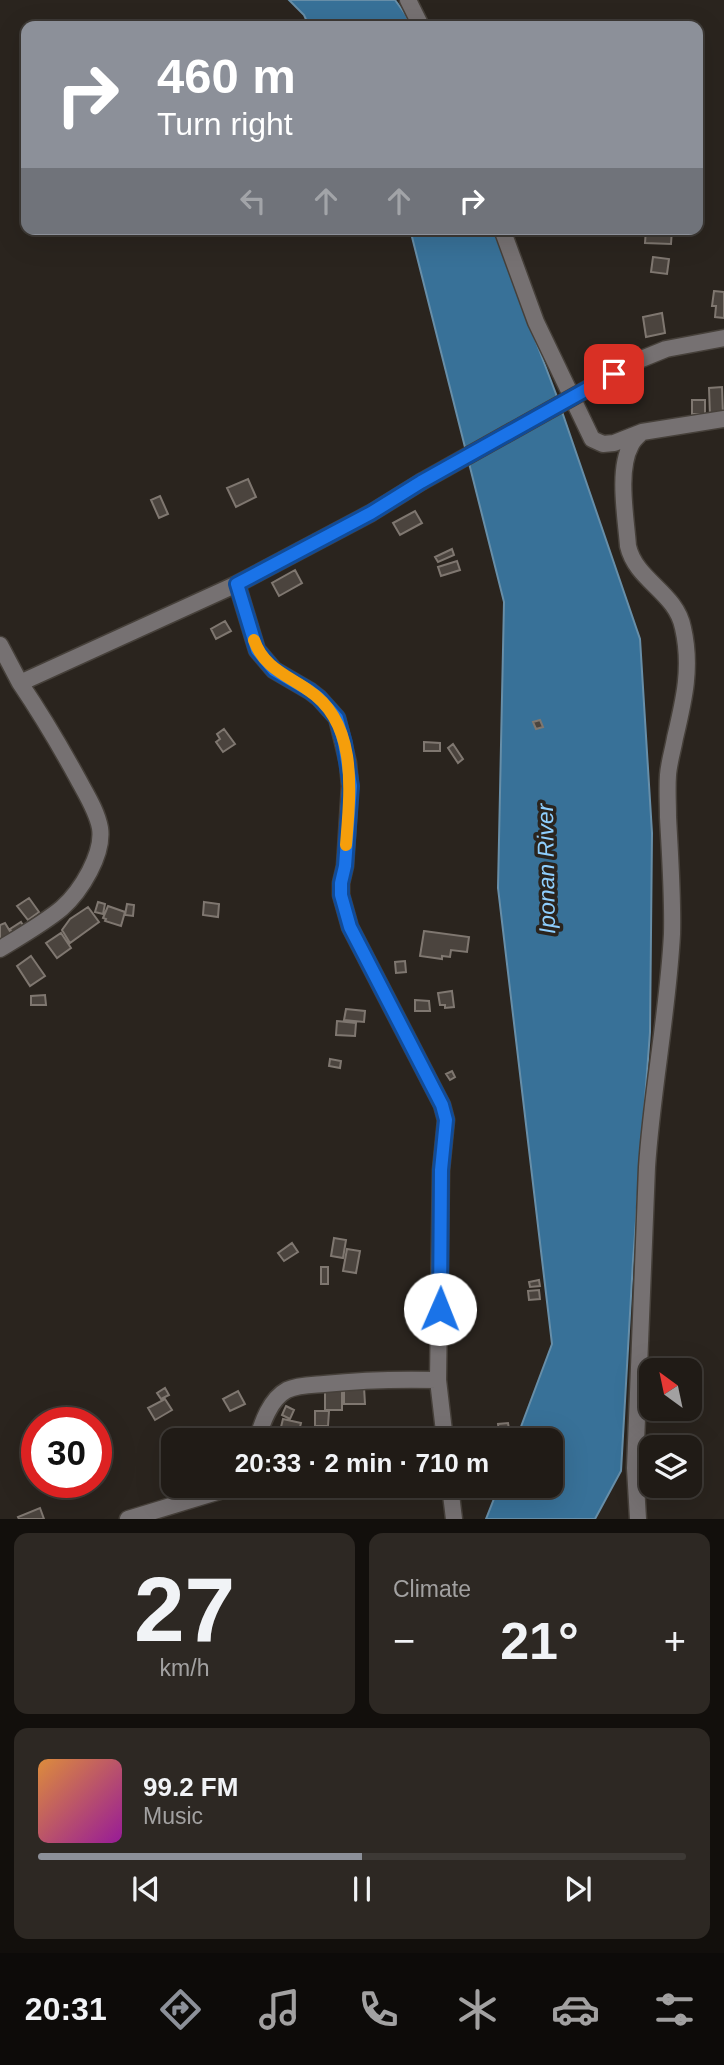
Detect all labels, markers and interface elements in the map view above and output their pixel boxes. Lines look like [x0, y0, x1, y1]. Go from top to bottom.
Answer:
icon: right [42, 49, 133, 140]
text: 460 m [157, 49, 296, 103]
text: Turn right [157, 106, 293, 142]
icon: left [234, 182, 272, 220]
icon: ahead [307, 182, 345, 220]
icon: ahead [380, 182, 418, 220]
icon: right [453, 182, 491, 220]
pin [584, 344, 644, 404]
icon: arrive [595, 355, 633, 393]
water label: Iponan River [532, 802, 560, 934]
position arrow [403, 1272, 477, 1346]
north arrow [639, 1358, 702, 1421]
map controls [639, 1358, 702, 1498]
speed limit sign: 30 [21, 1407, 112, 1498]
button: layers [639, 1435, 702, 1498]
text: 20:33 · 2 min · 710 m [235, 1448, 489, 1478]
text: 27 [134, 1559, 235, 1660]
text: Climate [393, 1576, 471, 1602]
text: 21° [500, 1612, 579, 1670]
text: − [393, 1620, 415, 1662]
text: + [664, 1620, 686, 1662]
text: km/h [160, 1655, 209, 1681]
text: 99.2 FM [143, 1772, 238, 1802]
text: Music [143, 1803, 203, 1829]
icon: previous [127, 1870, 165, 1908]
icon: pause [343, 1870, 381, 1908]
icon: next [559, 1870, 597, 1908]
icon: directions [156, 1985, 205, 2034]
icon: music [255, 1985, 304, 2034]
icon: phone [354, 1985, 403, 2034]
icon: climate [453, 1985, 502, 2034]
icon: car [551, 1985, 600, 2034]
icon: filters [650, 1985, 699, 2034]
text: 20:31 [25, 1991, 107, 2027]

